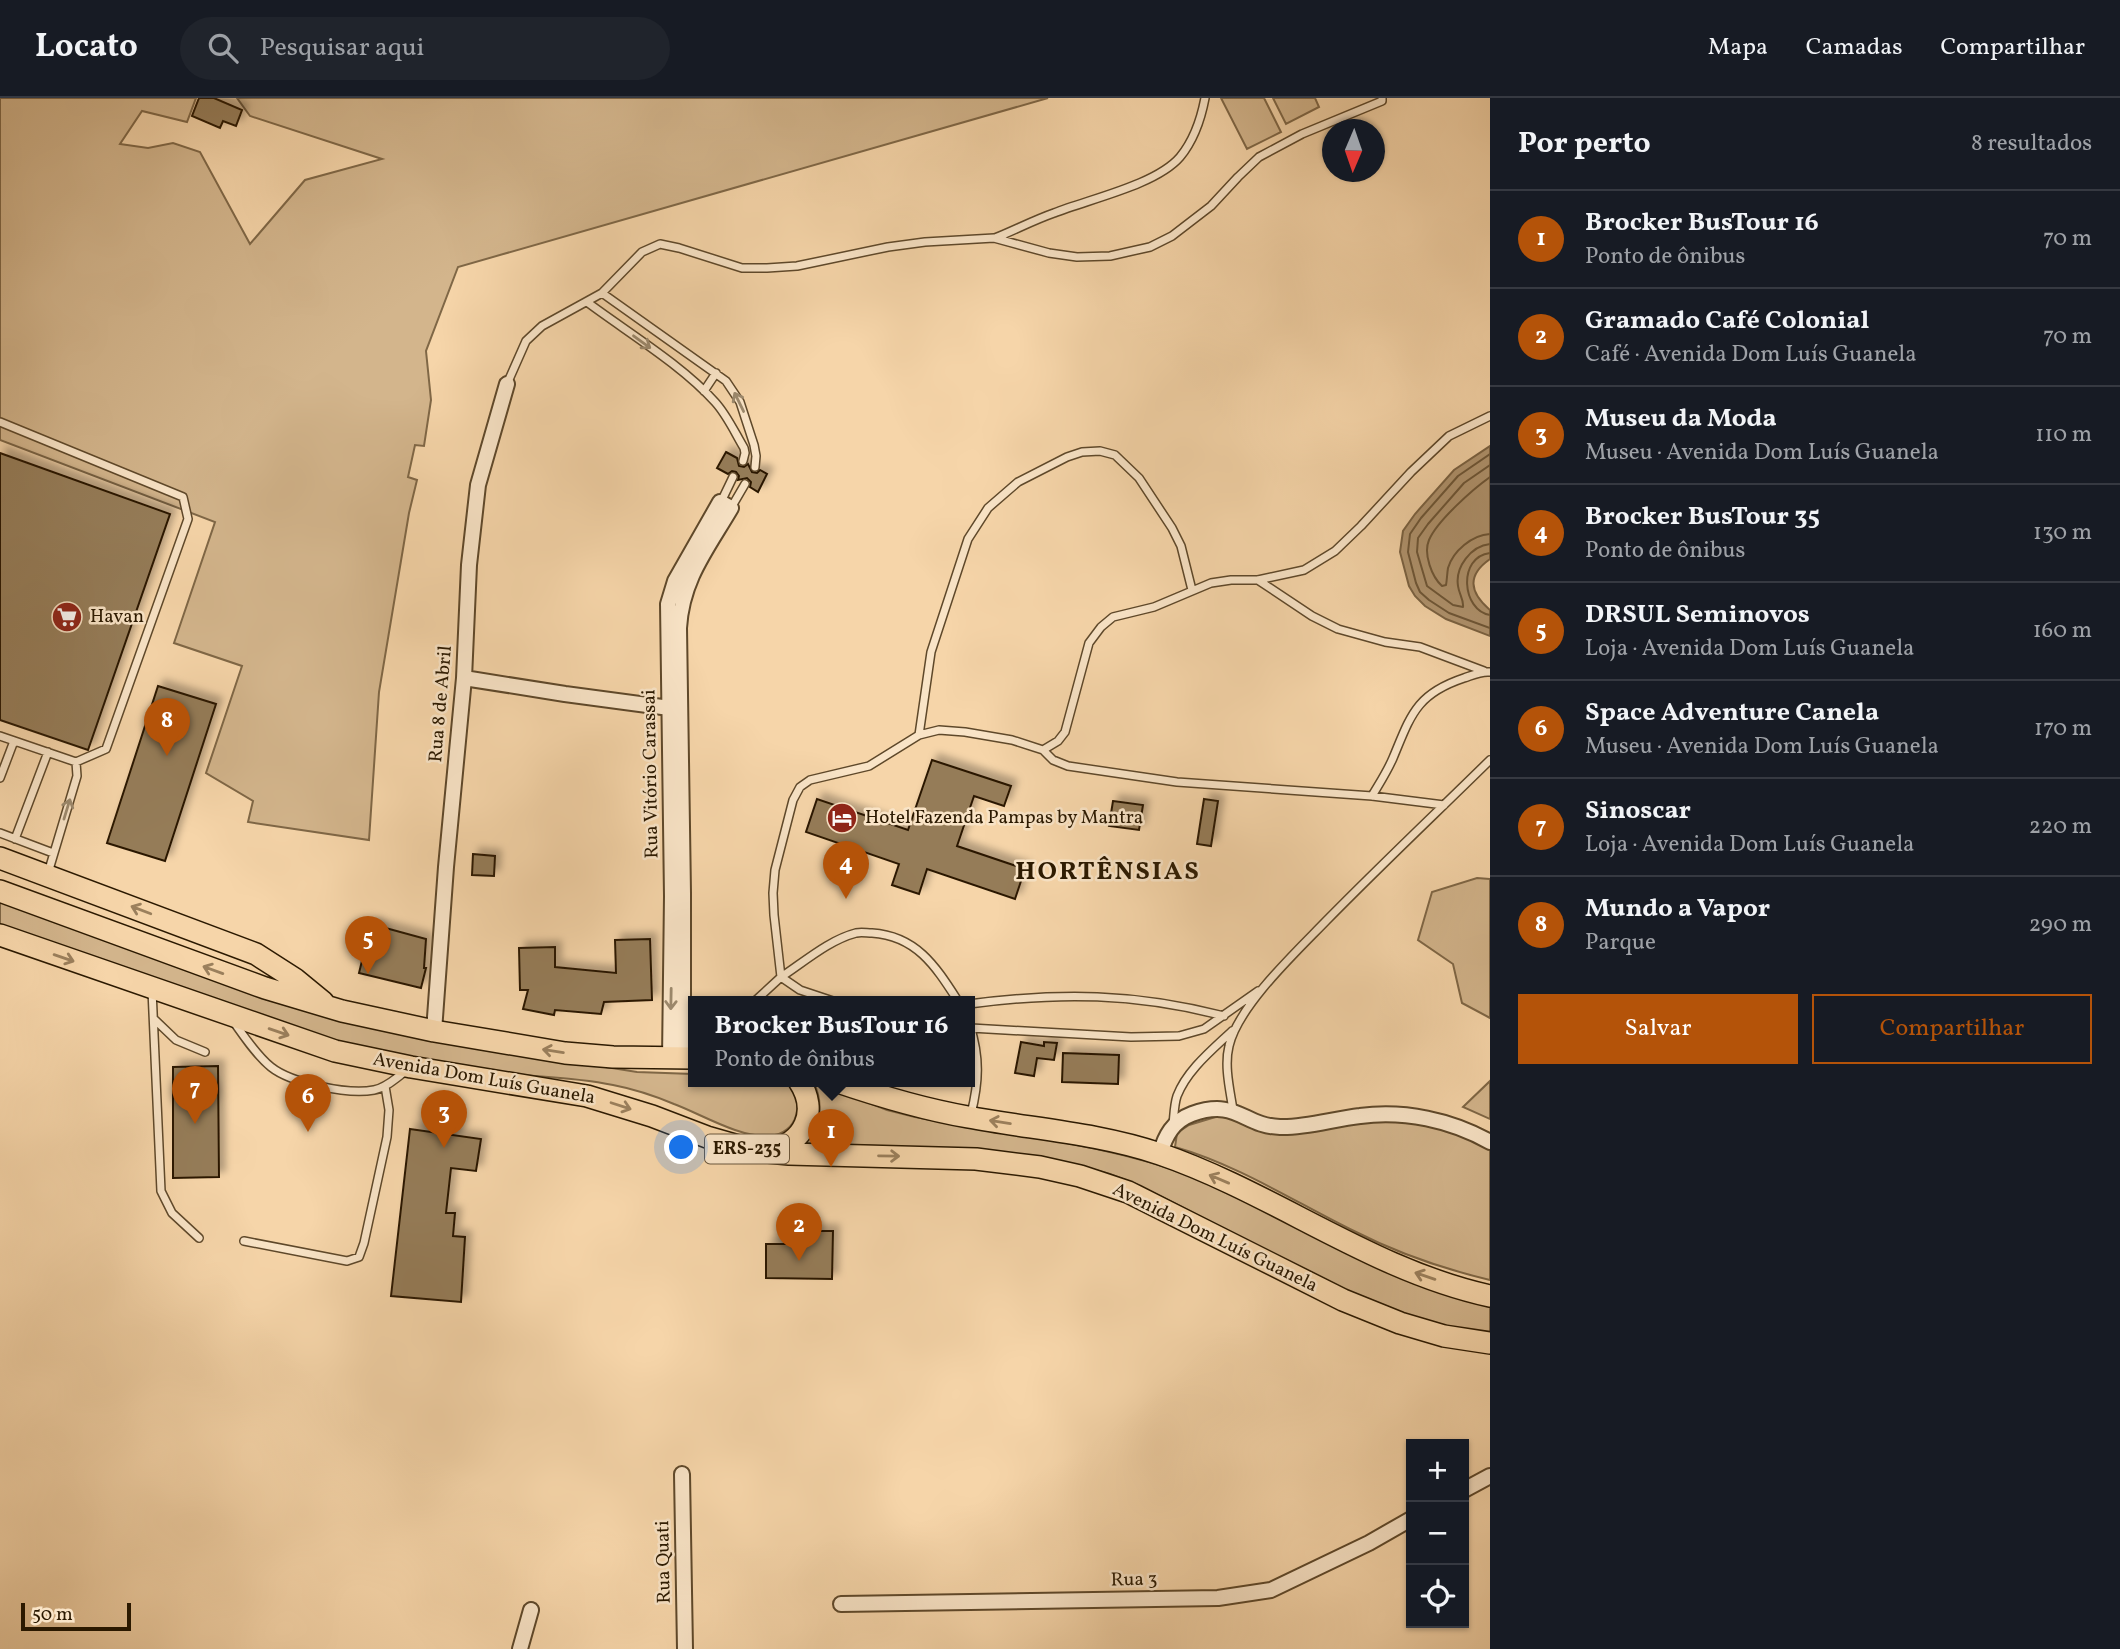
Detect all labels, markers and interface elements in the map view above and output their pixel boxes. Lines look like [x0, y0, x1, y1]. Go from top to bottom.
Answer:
search box [180, 17, 670, 80]
text: Locato [35, 25, 138, 71]
icon: search [204, 29, 242, 67]
text: Pesquisar aqui [260, 30, 424, 66]
text: Mapa [1708, 31, 1768, 65]
text: Camadas [1806, 31, 1902, 65]
text: Compartilhar [1940, 31, 2085, 65]
north arrow [1322, 119, 1385, 182]
text: Por perto [1518, 123, 1651, 165]
text: 8 resultados [1971, 128, 2092, 160]
text: Brocker BusTour 16 [1585, 205, 1819, 241]
text: 1 [1536, 223, 1546, 255]
text: 70 m [2043, 223, 2092, 255]
text: Ponto de ônibus [1585, 241, 1745, 273]
text: Gramado Café Colonial [1585, 303, 1869, 339]
text: 2 [1535, 321, 1547, 353]
text: 70 m [2043, 321, 2092, 353]
one-way arrow [632, 335, 651, 350]
text: Café · Avenida Dom Luís Guanela [1585, 339, 1917, 371]
one-way arrow [731, 392, 745, 413]
text: Museu da Moda [1585, 401, 1777, 437]
text: 3 [1535, 419, 1547, 451]
text: 110 m [2035, 419, 2092, 451]
text: Museu · Avenida Dom Luís Guanela [1585, 437, 1939, 469]
text: Brocker BusTour 35 [1585, 499, 1820, 535]
text: 4 [1534, 517, 1548, 549]
text: 130 m [2033, 517, 2092, 549]
text: Ponto de ônibus [1585, 535, 1745, 567]
text: DRSUL Seminovos [1585, 597, 1810, 633]
supermarket icon: Havan [50, 600, 84, 634]
place label: Havan [90, 604, 144, 630]
text: 5 [1535, 615, 1547, 647]
text: 160 m [2033, 615, 2092, 647]
text: Loja · Avenida Dom Luís Guanela [1585, 633, 1915, 665]
street label: Rua 8 de Abril [423, 644, 459, 763]
street label: Rua Vitório Carassai [637, 689, 665, 859]
text: Space Adventure Canela [1585, 695, 1879, 731]
pin: 8 [144, 698, 190, 756]
text: 6 [1535, 713, 1547, 745]
text: 170 m [2034, 713, 2092, 745]
text: Museu · Avenida Dom Luís Guanela [1585, 731, 1939, 763]
text: Sinoscar [1585, 793, 1691, 829]
one-way arrow [62, 798, 74, 820]
hotel icon: Hotel Fazenda Pampas by Mantra [825, 801, 859, 835]
place label: Hotel Fazenda Pampas by Mantra [865, 805, 1143, 831]
text: 7 [1536, 811, 1547, 843]
text: 220 m [2029, 811, 2092, 843]
text: Loja · Avenida Dom Luís Guanela [1585, 829, 1915, 861]
pin: 4 [823, 841, 869, 899]
district label: HORTÊNSIAS [1015, 854, 1201, 890]
text: Mundo a Vapor [1585, 891, 1770, 927]
one-way arrow [130, 902, 152, 915]
text: 8 [1535, 909, 1547, 941]
text: 290 m [2029, 909, 2092, 941]
pin: 5 [345, 916, 391, 974]
text: Parque [1585, 927, 1656, 959]
one-way arrow [53, 953, 75, 965]
one-way arrow [203, 963, 225, 975]
one-way arrow [664, 987, 677, 1010]
button: Salvar [1518, 994, 1798, 1064]
button: Compartilhar [1812, 994, 2092, 1064]
popup [688, 996, 975, 1087]
text: Brocker BusTour 16 [715, 1008, 948, 1044]
one-way arrow [268, 1027, 290, 1039]
one-way arrow [542, 1044, 565, 1057]
text: Ponto de ônibus [715, 1044, 875, 1076]
street label: Avenida Dom Luís Guanela [371, 1047, 597, 1111]
pin: 7 [172, 1066, 218, 1124]
pin: 6 [285, 1074, 331, 1132]
pin: 3 [421, 1090, 467, 1148]
one-way arrow [609, 1100, 631, 1113]
pin: 1 [808, 1109, 854, 1167]
one-way arrow [989, 1115, 1012, 1128]
your location [664, 1130, 698, 1164]
road number: ERS-235 [705, 1134, 789, 1164]
one-way arrow [878, 1150, 901, 1163]
one-way arrow [1209, 1172, 1231, 1185]
street label: Avenida Dom Luís Guanela [1108, 1177, 1322, 1299]
pin: 2 [776, 1203, 822, 1261]
one-way arrow [1414, 1269, 1436, 1281]
map controls [1406, 1439, 1469, 1628]
button: + [1406, 1439, 1469, 1502]
button: − [1406, 1502, 1469, 1565]
street label: Rua Quati [650, 1520, 678, 1604]
button: locate [1406, 1565, 1469, 1628]
street label: Rua 3 [1110, 1567, 1158, 1593]
scale bar [21, 1600, 131, 1632]
text: 50 m [32, 1602, 73, 1628]

